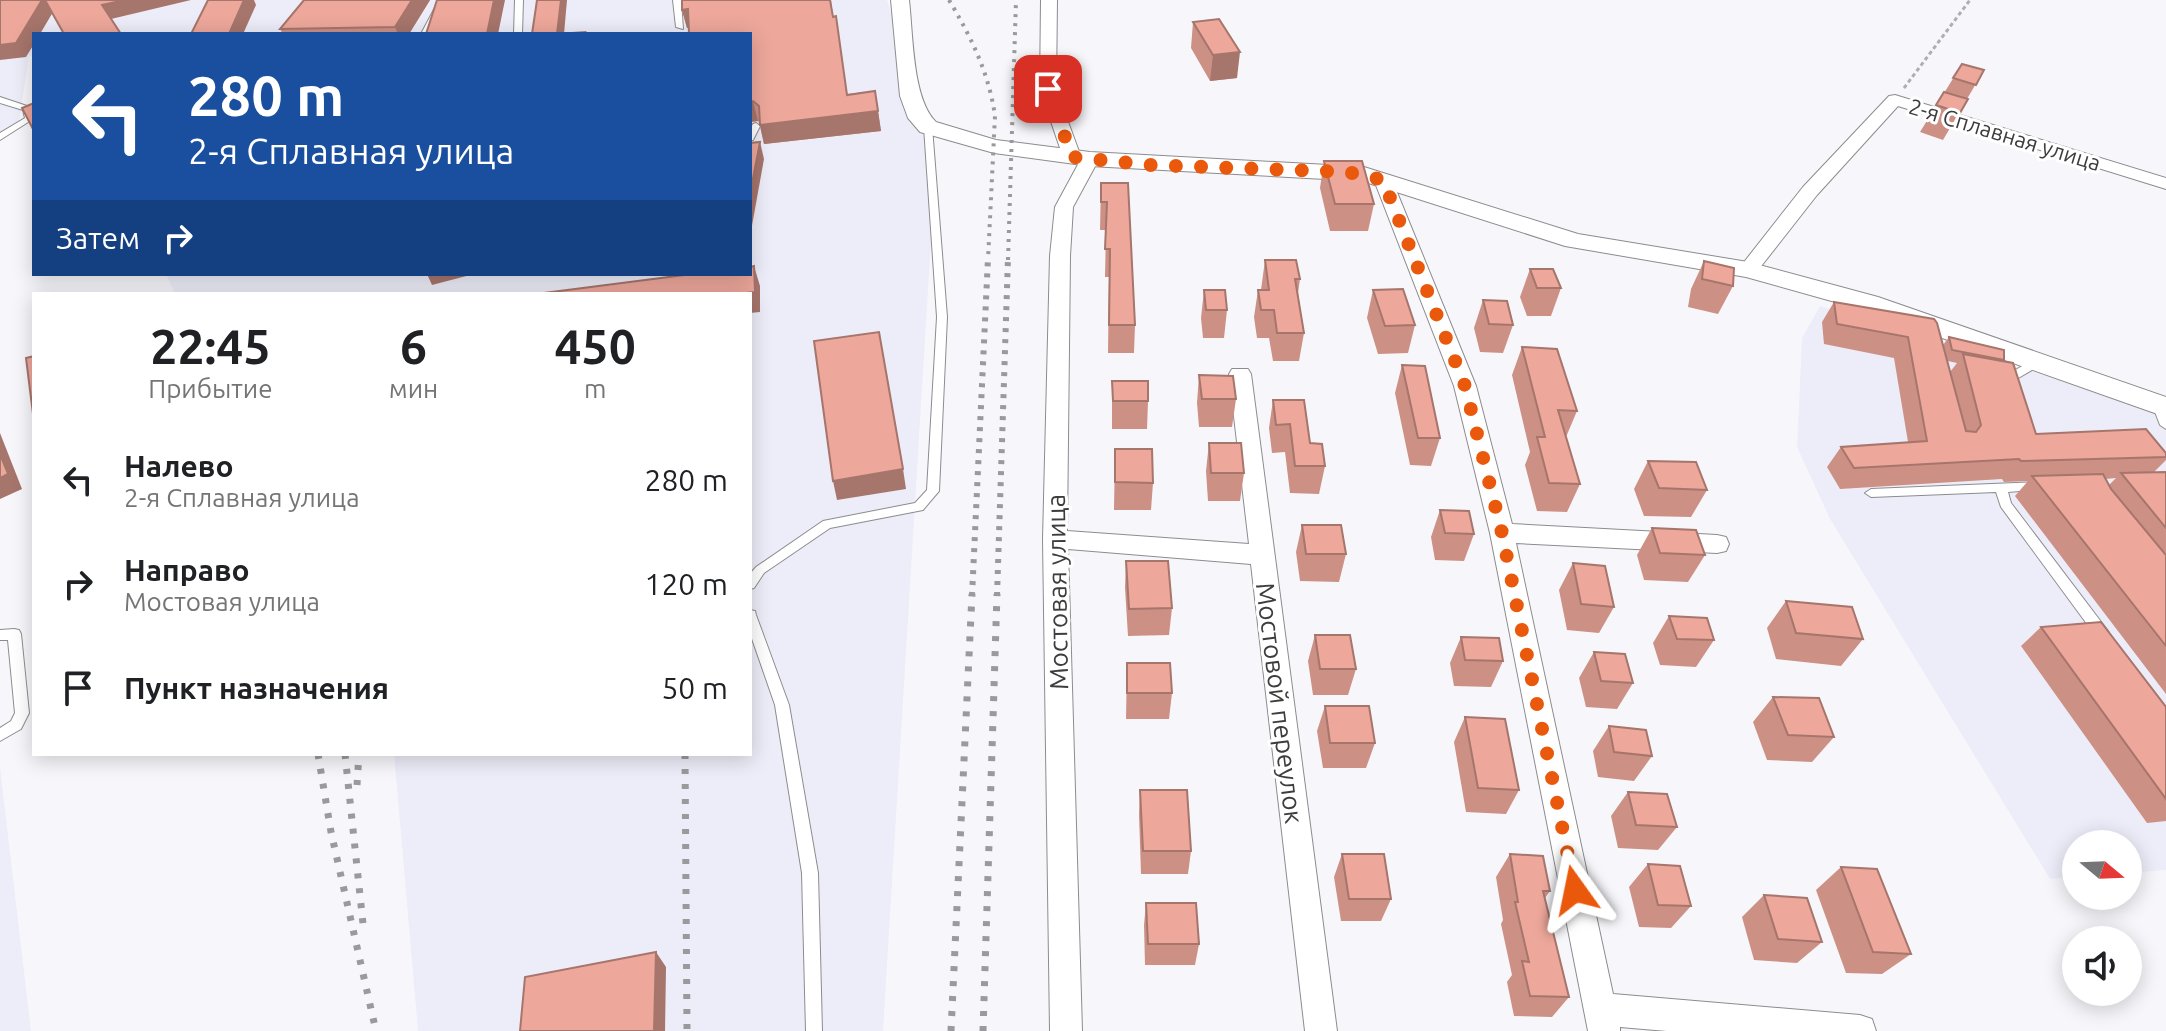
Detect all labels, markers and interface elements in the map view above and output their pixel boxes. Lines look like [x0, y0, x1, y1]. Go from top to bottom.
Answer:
pin [1014, 55, 1082, 123]
icon: left [56, 64, 160, 168]
text: 280 m [188, 64, 344, 127]
icon: arrive [1026, 67, 1070, 111]
street label: 2-я Сплавная улица [1906, 93, 2104, 175]
text: 2-я Сплавная улица [188, 130, 514, 171]
icon: right [156, 216, 200, 260]
text: Затем [56, 221, 140, 255]
text: 22:45 [150, 319, 270, 373]
text: 6 [400, 319, 427, 373]
text: 450 [555, 319, 636, 373]
text: Прибытие [148, 374, 273, 403]
text: мин [389, 374, 438, 403]
text: m [584, 374, 606, 403]
text: Налево [124, 449, 234, 483]
icon: left [56, 458, 100, 502]
text: 280 m [644, 463, 728, 497]
text: 2-я Сплавная улица [124, 483, 360, 512]
street label: Мостовая улица [1041, 494, 1073, 690]
text: Направо [124, 553, 250, 587]
icon: right [56, 562, 100, 606]
text: 120 m [644, 567, 728, 601]
street label: Мостовой переулок [1251, 581, 1309, 825]
text: Мостовая улица [124, 587, 320, 616]
icon: arrive [56, 666, 100, 710]
text: Пункт назначения [124, 671, 389, 705]
text: 50 m [661, 671, 728, 705]
north arrow [2062, 830, 2142, 910]
map controls [2062, 830, 2142, 1006]
position arrow [1533, 848, 1617, 932]
button: sound [2062, 926, 2142, 1006]

